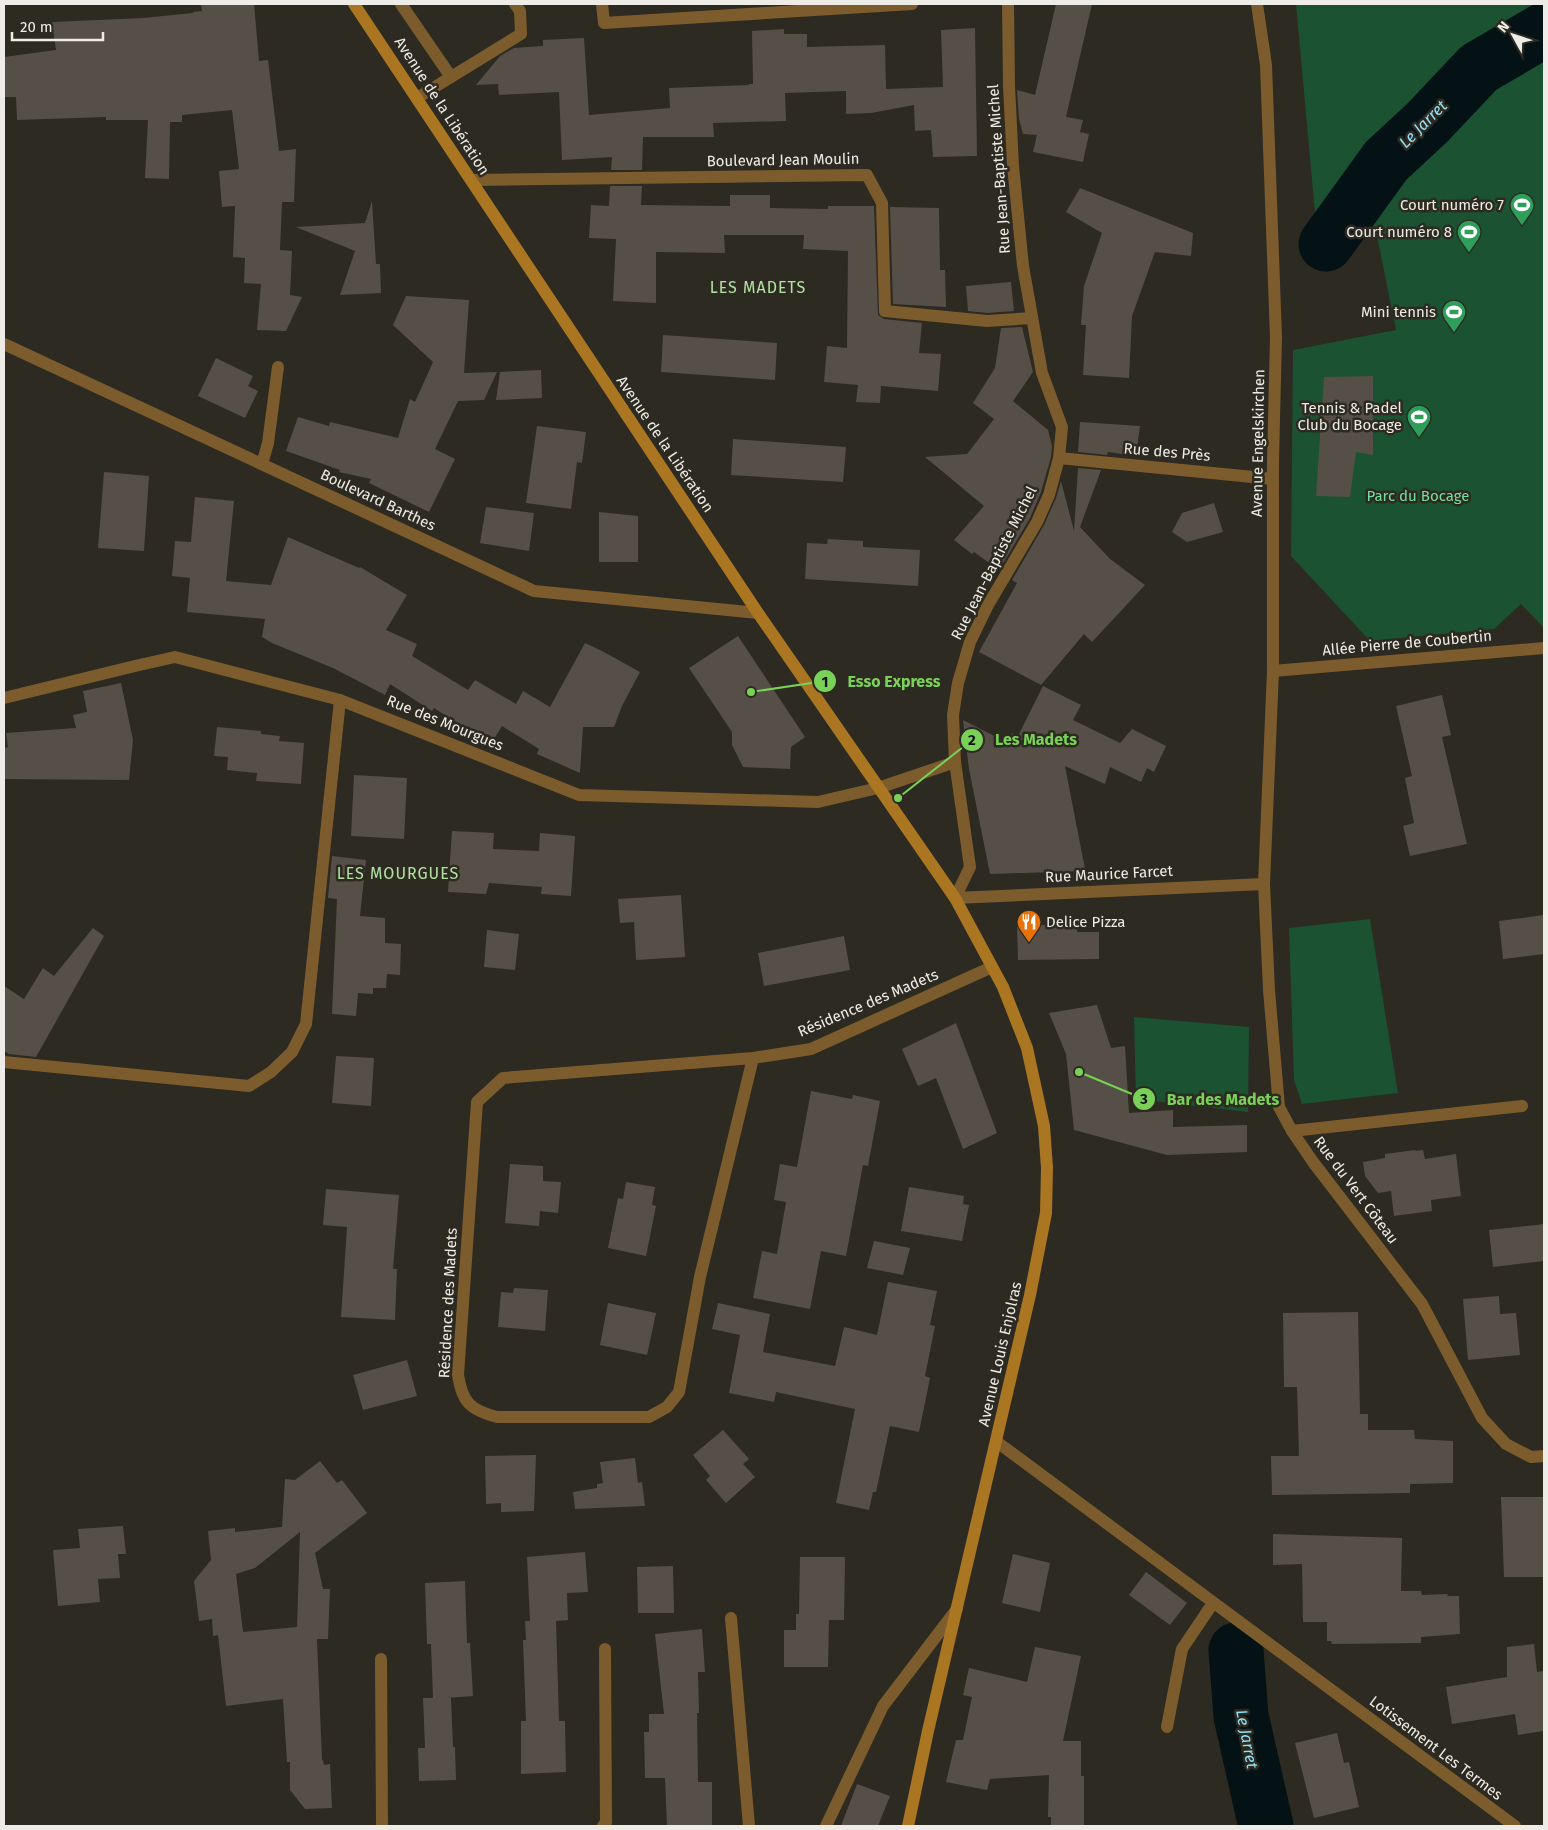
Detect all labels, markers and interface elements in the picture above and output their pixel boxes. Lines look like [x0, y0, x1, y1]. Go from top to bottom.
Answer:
scale bar [12, 10, 104, 42]
north arrow [1488, 10, 1538, 60]
text: 20 m [20, 18, 53, 36]
text: N [1494, 18, 1513, 36]
street label: Avenue de la Libération [391, 34, 493, 178]
street label: Rue Jean-Baptiste Michel [984, 83, 1014, 255]
water label: Le Jarret [1395, 96, 1451, 152]
street label: Boulevard Jean Moulin [706, 150, 860, 170]
sports icon: Court numéro 7 [1509, 192, 1535, 226]
place label: Court numéro 7 [1400, 196, 1504, 214]
sports icon: Court numéro 8 [1456, 219, 1482, 253]
place label: Court numéro 8 [1346, 223, 1452, 241]
district label: LES MADETS [710, 278, 806, 297]
sports icon: Mini tennis [1441, 299, 1467, 333]
place label: Mini tennis [1361, 303, 1436, 321]
street label: Avenue Engelskirchen [1248, 369, 1268, 517]
street label: Avenue de la Libération [613, 372, 717, 516]
place label: Tennis & Padel Club du Bocage [1297, 399, 1403, 434]
sports icon: Tennis & Padel Club du Bocage [1406, 404, 1432, 438]
street label: Rue des Près [1123, 439, 1211, 465]
street label: Boulevard Barthes [318, 465, 438, 535]
street label: Rue Jean-Baptiste Michel [947, 483, 1041, 643]
park label: Parc du Bocage [1367, 487, 1469, 505]
street label: Allée Pierre de Coubertin [1322, 627, 1492, 659]
callout: Esso Express [812, 666, 950, 697]
text: Esso Express [847, 672, 941, 691]
text: 1 [822, 673, 828, 691]
street label: Rue des Mourgues [384, 691, 506, 755]
callout: Les Madets [960, 724, 1087, 755]
text: Les Madets [995, 730, 1077, 749]
text: 2 [968, 731, 976, 749]
street label: Rue Maurice Farcet [1045, 862, 1174, 886]
district label: LES MOURGUES [337, 864, 459, 883]
restaurant icon: Delice Pizza [1016, 909, 1042, 943]
place label: Delice Pizza [1046, 913, 1125, 931]
street label: Résidence des Madets [795, 965, 941, 1041]
callout: Bar des Madets [1131, 1083, 1289, 1114]
text: 3 [1139, 1090, 1148, 1108]
text: Bar des Madets [1167, 1090, 1280, 1109]
street label: Rue du Vert Côteau [1310, 1133, 1402, 1247]
street label: Résidence des Madets [435, 1227, 461, 1379]
street label: Avenue Louis Enjolras [975, 1280, 1025, 1428]
street label: Lotissement Les Termes [1366, 1692, 1506, 1804]
water label: Le Jarret [1232, 1708, 1262, 1770]

